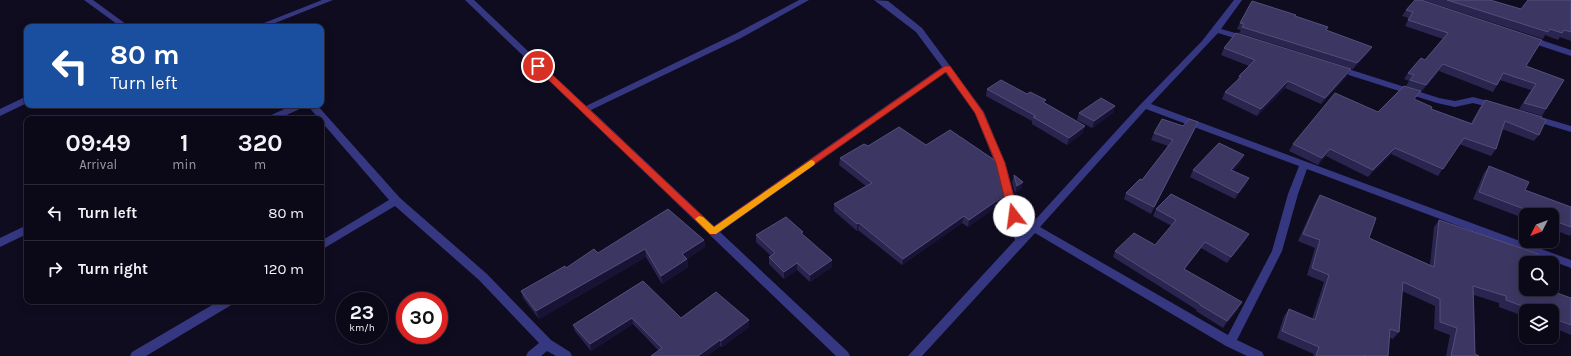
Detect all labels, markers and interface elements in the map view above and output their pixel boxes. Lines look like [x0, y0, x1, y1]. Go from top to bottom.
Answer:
text: 80 m [110, 38, 179, 71]
icon: left [44, 40, 96, 92]
pin [521, 49, 555, 83]
icon: arrive [527, 55, 549, 77]
text: Turn left [110, 72, 178, 94]
text: 09:49 [66, 129, 131, 157]
text: 1 [180, 129, 189, 157]
text: 320 [238, 129, 282, 157]
text: Arrival [79, 157, 117, 172]
text: min [172, 157, 196, 172]
text: m [254, 157, 266, 172]
position arrow [993, 195, 1035, 237]
icon: left [44, 202, 66, 224]
text: Turn left [78, 204, 137, 222]
text: 80 m [268, 204, 304, 222]
north arrow [1519, 208, 1559, 248]
map controls [1519, 208, 1559, 344]
button: search [1519, 256, 1559, 296]
icon: right [44, 258, 66, 280]
text: Turn right [78, 260, 148, 278]
text: 120 m [264, 260, 304, 278]
speed limit sign: 30 [396, 292, 448, 344]
text: 23 [350, 301, 374, 324]
button: layers [1519, 304, 1559, 344]
text: km/h [349, 322, 375, 334]

